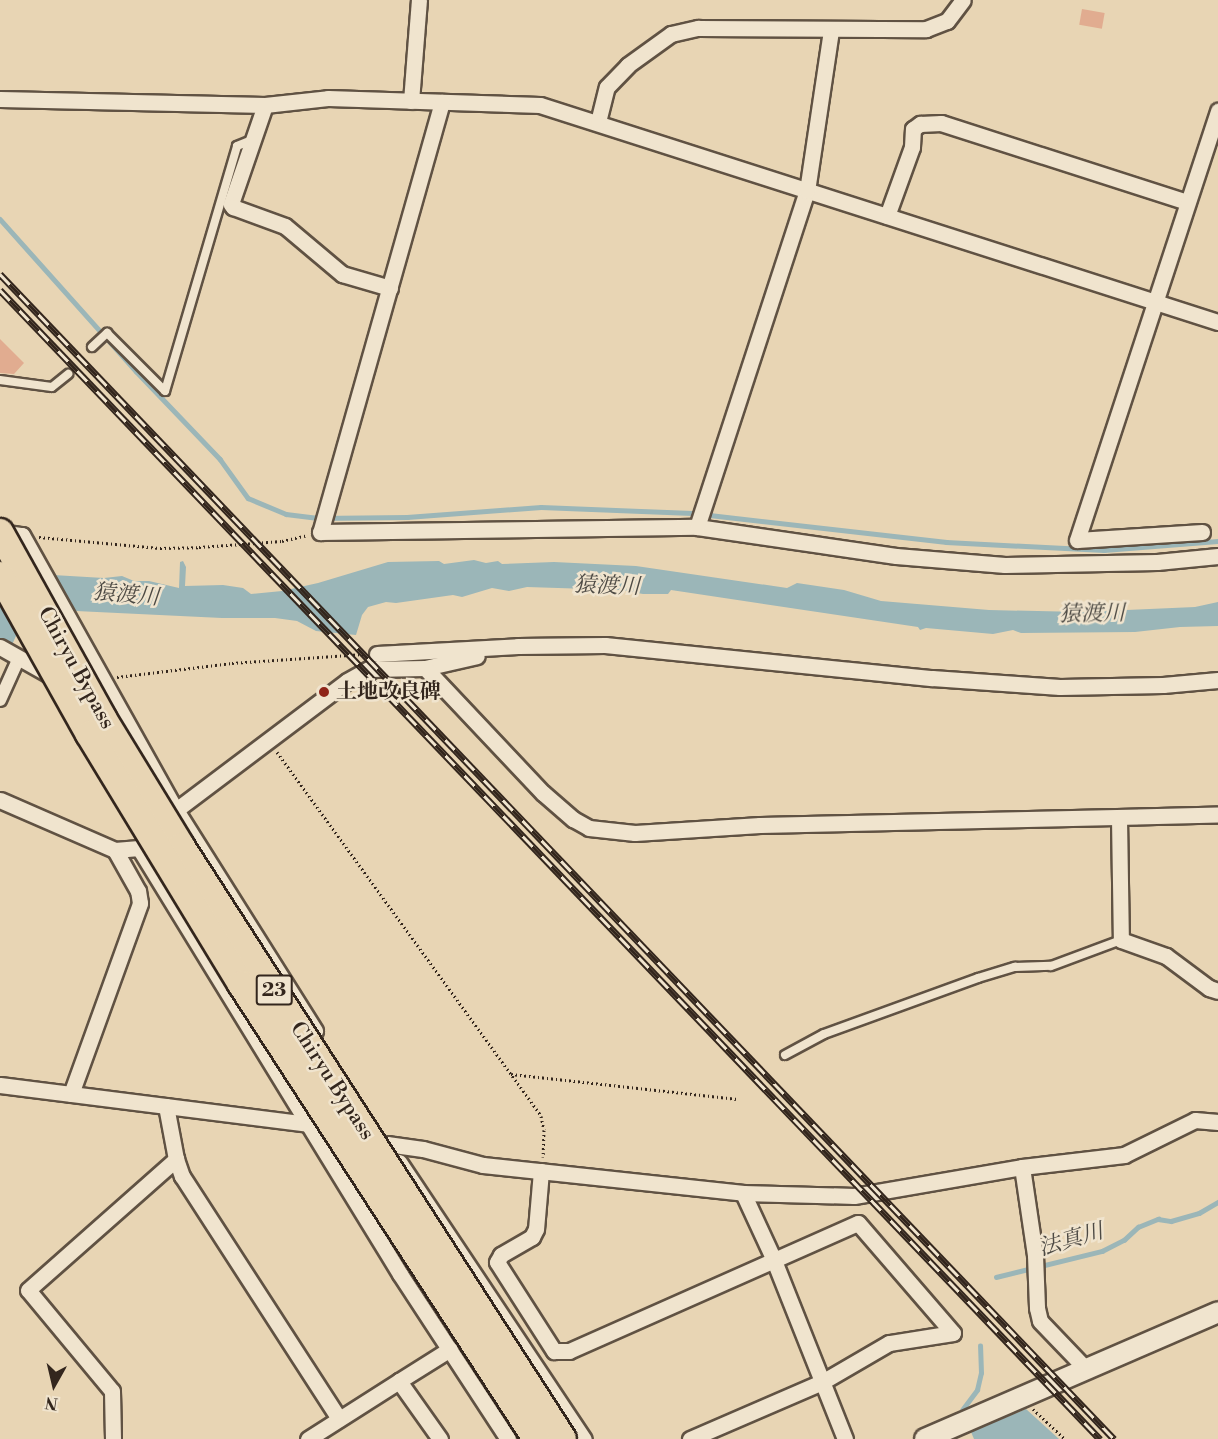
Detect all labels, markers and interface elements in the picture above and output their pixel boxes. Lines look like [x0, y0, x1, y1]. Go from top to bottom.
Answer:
water label: 猿渡川 [574, 572, 640, 600]
water label: 猿渡川 [92, 579, 160, 611]
water label: 猿渡川 [1059, 600, 1125, 628]
street label: Chiryu Bypass [32, 602, 120, 734]
place label: 土地改良碑 [336, 679, 441, 705]
marker: 土地改良碑 [317, 685, 331, 699]
road number: 23 [254, 973, 294, 1007]
street label: Chiryu Bypass [284, 1017, 380, 1145]
water label: 法真川 [1036, 1218, 1106, 1262]
north arrow [24, 1355, 84, 1415]
text: N [44, 1392, 59, 1414]

